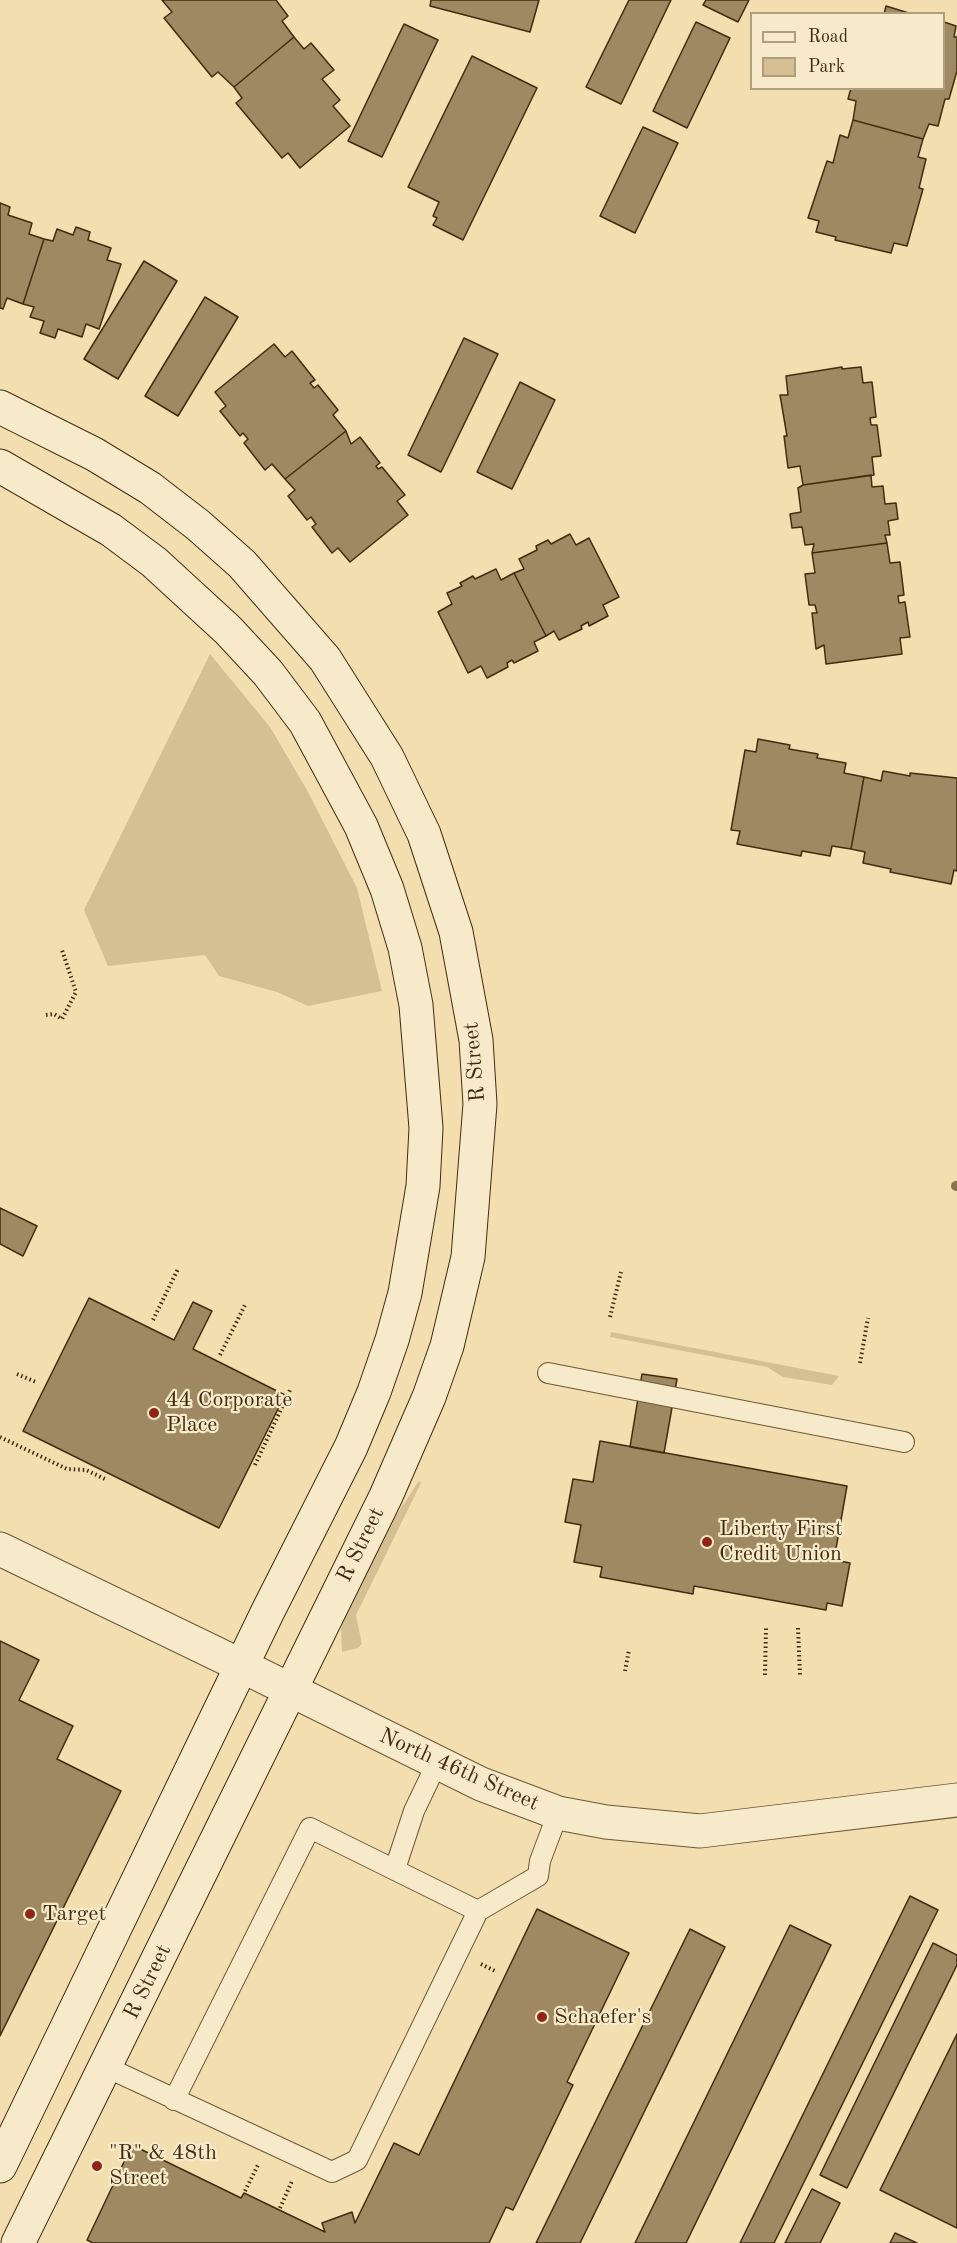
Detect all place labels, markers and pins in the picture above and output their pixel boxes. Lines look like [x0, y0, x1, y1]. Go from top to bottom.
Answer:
place label: 44 Corporate Place [166, 1387, 292, 1438]
marker: 44 Corporate Place [147, 1406, 161, 1420]
place label: Liberty First Credit Union [719, 1516, 843, 1568]
marker: Liberty First Credit Union [700, 1535, 714, 1549]
place label: Target [42, 1901, 106, 1927]
marker: Target [23, 1907, 37, 1921]
place label: Schaefer's [554, 2004, 651, 2030]
marker: Schaefer's [535, 2010, 549, 2024]
place label: "R" & 48th Street [109, 2140, 217, 2192]
marker: "R" & 48th Street [90, 2159, 104, 2173]

